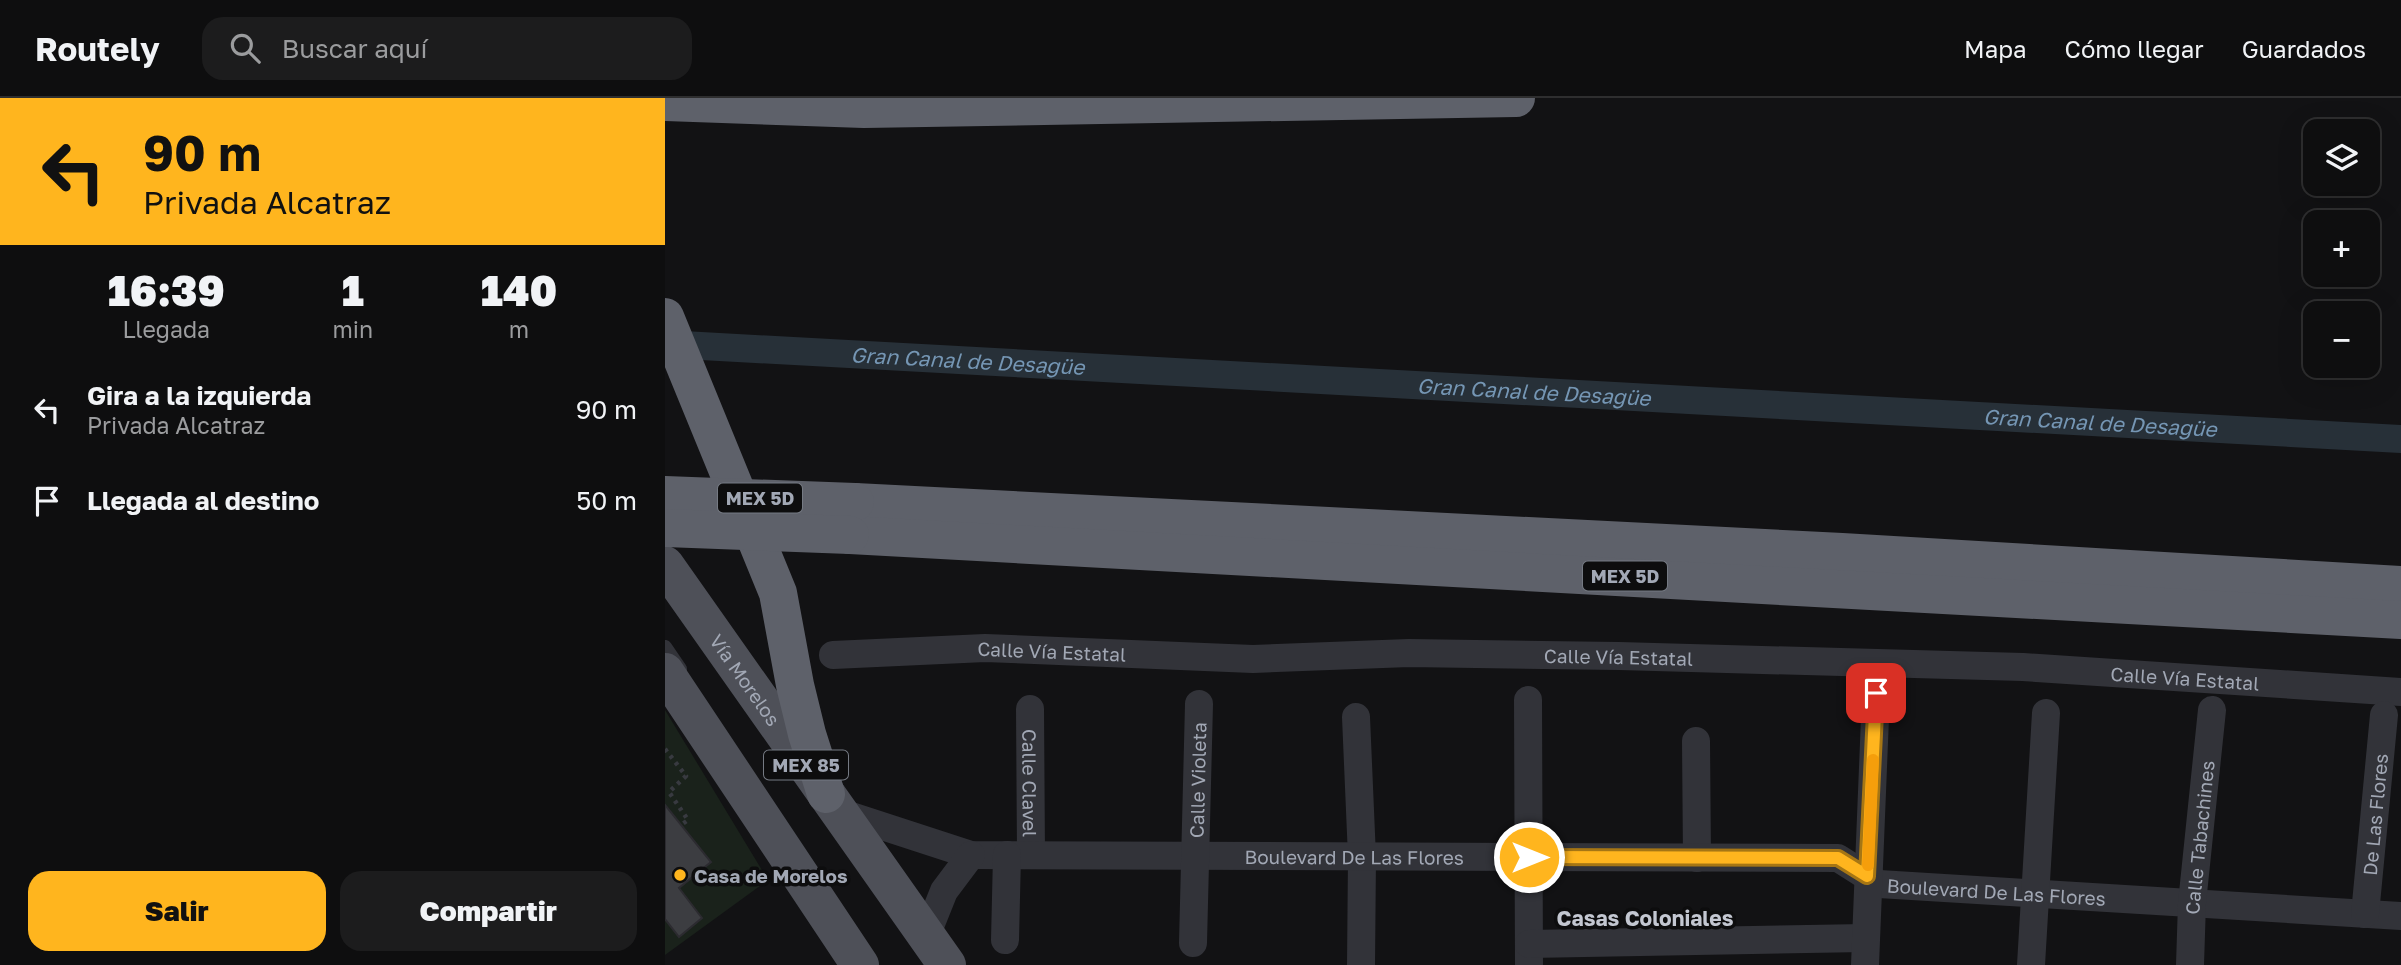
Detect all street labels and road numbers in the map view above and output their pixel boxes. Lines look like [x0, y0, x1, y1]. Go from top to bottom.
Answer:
road number: MEX 5D [718, 484, 802, 512]
road number: MEX 5D [1583, 562, 1667, 590]
street label: Vía Morelos [706, 629, 786, 730]
street label: Calle Vía Estatal [977, 636, 1127, 665]
street label: Calle Vía Estatal [1544, 643, 1693, 670]
street label: Calle Vía Estatal [2110, 661, 2260, 694]
street label: Calle Violeta [1184, 722, 1210, 838]
street label: Calle Clavel [1019, 729, 1042, 837]
road number: MEX 85 [764, 750, 848, 780]
street label: De Las Flores [2357, 752, 2392, 877]
street label: Calle Tabachines [2180, 759, 2218, 915]
street label: Boulevard De Las Flores [1244, 844, 1464, 868]
street label: Boulevard De Las Flores [1886, 873, 2107, 909]

